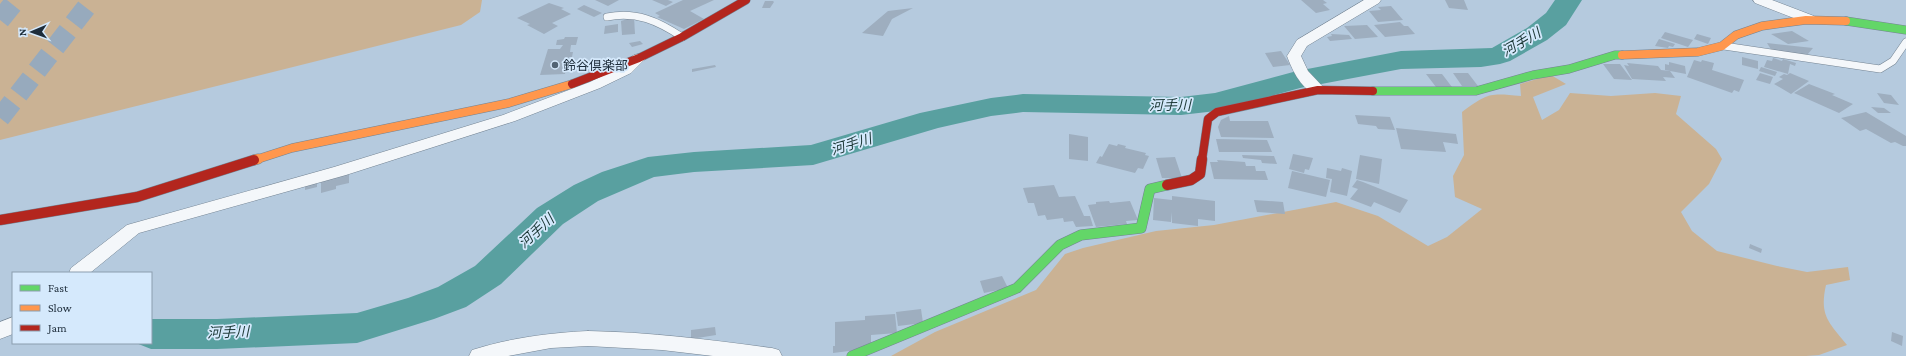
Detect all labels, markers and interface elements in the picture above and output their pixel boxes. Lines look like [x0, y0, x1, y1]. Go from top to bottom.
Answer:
north arrow [12, 12, 52, 52]
water label: 河手川 [1499, 24, 1545, 59]
text: N [16, 28, 28, 36]
place label: 鈴谷倶楽部 [563, 58, 628, 73]
marker: 鈴谷倶楽部 [550, 60, 560, 70]
water label: 河手川 [1149, 97, 1193, 113]
water label: 河手川 [829, 130, 875, 158]
water label: 河手川 [515, 210, 558, 251]
legend [12, 272, 152, 344]
text: Fast [48, 281, 69, 295]
text: Slow [48, 301, 72, 315]
text: Jam [47, 321, 67, 335]
water label: 河手川 [207, 323, 251, 341]

